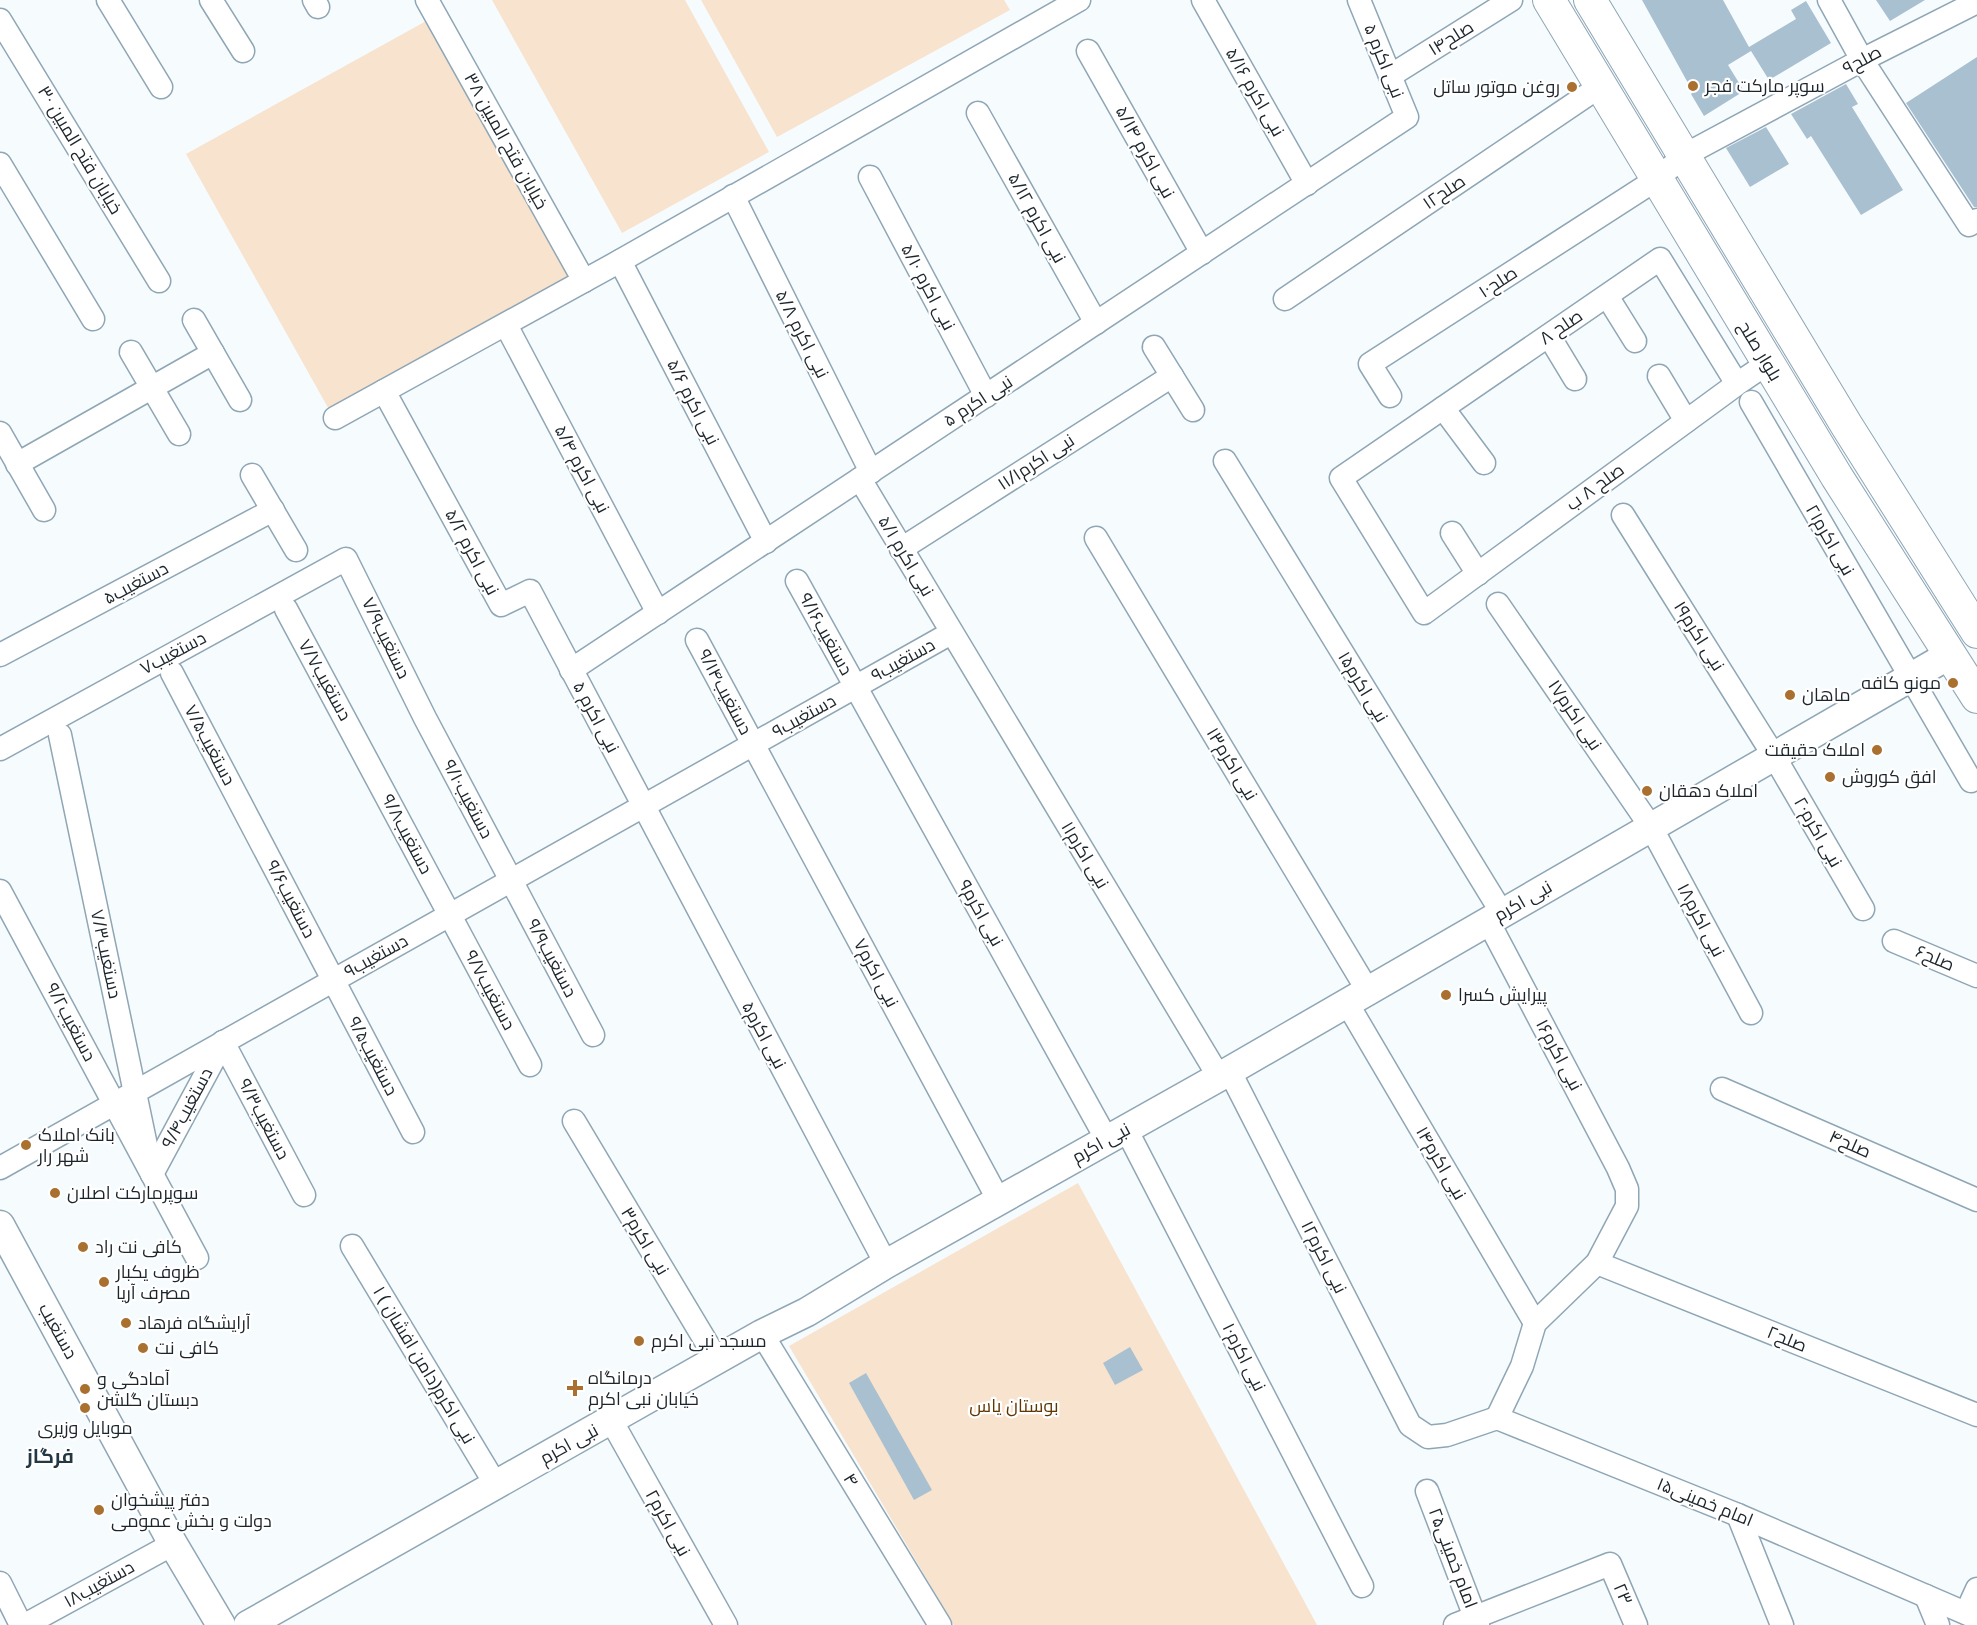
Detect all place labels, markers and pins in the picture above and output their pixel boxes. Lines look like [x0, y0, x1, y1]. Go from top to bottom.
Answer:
place label: سوپر مارکت فجر [1704, 73, 1825, 98]
place label: روغن موتور ساتل [1433, 74, 1560, 98]
marker: سوپر مارکت فجر [1686, 79, 1700, 93]
marker: روغن موتور ساتل [1565, 80, 1579, 94]
place label: مونو کافه [1861, 670, 1941, 694]
marker: مونو کافه [1946, 676, 1960, 690]
place label: ماهان [1802, 682, 1851, 706]
marker: ماهان [1783, 688, 1797, 702]
place label: املاک حقیقت [1765, 737, 1865, 761]
marker: املاک حقیقت [1870, 743, 1884, 757]
place label: افق کوروش [1842, 764, 1937, 789]
marker: افق کوروش [1823, 770, 1837, 784]
place label: املاک دهقان [1659, 778, 1758, 802]
marker: املاک دهقان [1640, 784, 1654, 798]
place label: پیرایش کسرا [1458, 982, 1547, 1007]
marker: پیرایش کسرا [1439, 988, 1453, 1002]
place label: بانک املاک شهر رار [37, 1122, 115, 1167]
marker: بانک املاک شهر رار [19, 1138, 33, 1152]
place label: سوپرمارکت اصلان [67, 1180, 198, 1205]
marker: سوپرمارکت اصلان [48, 1186, 62, 1200]
place label: کافی نت راد [95, 1234, 182, 1258]
marker: کافی نت راد [76, 1240, 90, 1254]
place label: ظروف یکبار مصرف آریا [115, 1259, 200, 1304]
marker: ظروف یکبار مصرف آریا [97, 1275, 111, 1289]
place label: آرایشگاه فرهاد [138, 1310, 251, 1334]
marker: آرایشگاه فرهاد [119, 1316, 133, 1330]
place label: مسجد نبی اکرم [651, 1328, 767, 1353]
marker: مسجد نبی اکرم [632, 1334, 646, 1348]
place label: کافی نت [155, 1335, 219, 1359]
marker: کافی نت [136, 1341, 150, 1355]
place label: درمانگاه خیابان نبی اکرم [588, 1365, 699, 1411]
place label: آمادگی و دبستان گلشن [97, 1366, 199, 1411]
marker: درمانگاه خیابان نبی اکرم [566, 1379, 584, 1397]
marker: آمادگی و دبستان گلشن [78, 1382, 92, 1396]
marker: موبایل وزیری [78, 1401, 92, 1415]
place label: موبایل وزیری [37, 1415, 133, 1439]
place label: دفتر پیشخوان دولت و بخش عمومی [111, 1487, 272, 1532]
marker: دفتر پیشخوان دولت و بخش عمومی [92, 1503, 106, 1517]

